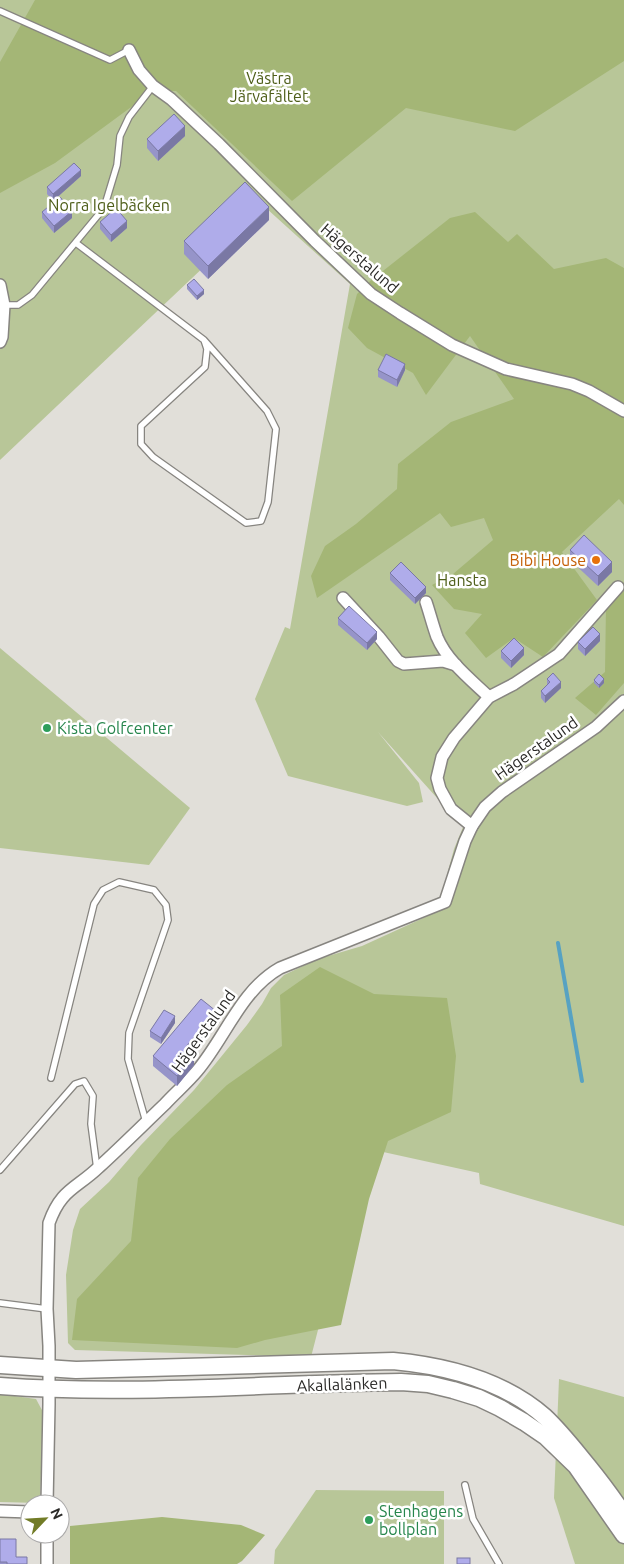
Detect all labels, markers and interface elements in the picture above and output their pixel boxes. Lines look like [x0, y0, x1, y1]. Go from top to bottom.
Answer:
park label: Västra Järvafältet [230, 69, 309, 105]
park label: Norra Igelbäcken [48, 196, 170, 214]
street label: Hägerstalund [318, 219, 402, 297]
place label: Bibi House [510, 551, 586, 569]
marker: Bibi House [590, 554, 602, 566]
park label: Hansta [437, 571, 487, 589]
street label: Hägerstalund [491, 713, 581, 783]
place label: Kista Golfcenter [57, 719, 173, 737]
marker: Kista Golfcenter [41, 722, 53, 734]
street label: Hägerstalund [167, 987, 239, 1075]
street label: Akallalänken [296, 1373, 388, 1395]
north arrow [20, 1494, 70, 1544]
place label: Stenhagens bollplan [379, 1502, 463, 1538]
text: N [47, 1505, 66, 1522]
marker: Stenhagens bollplan [363, 1514, 375, 1526]

